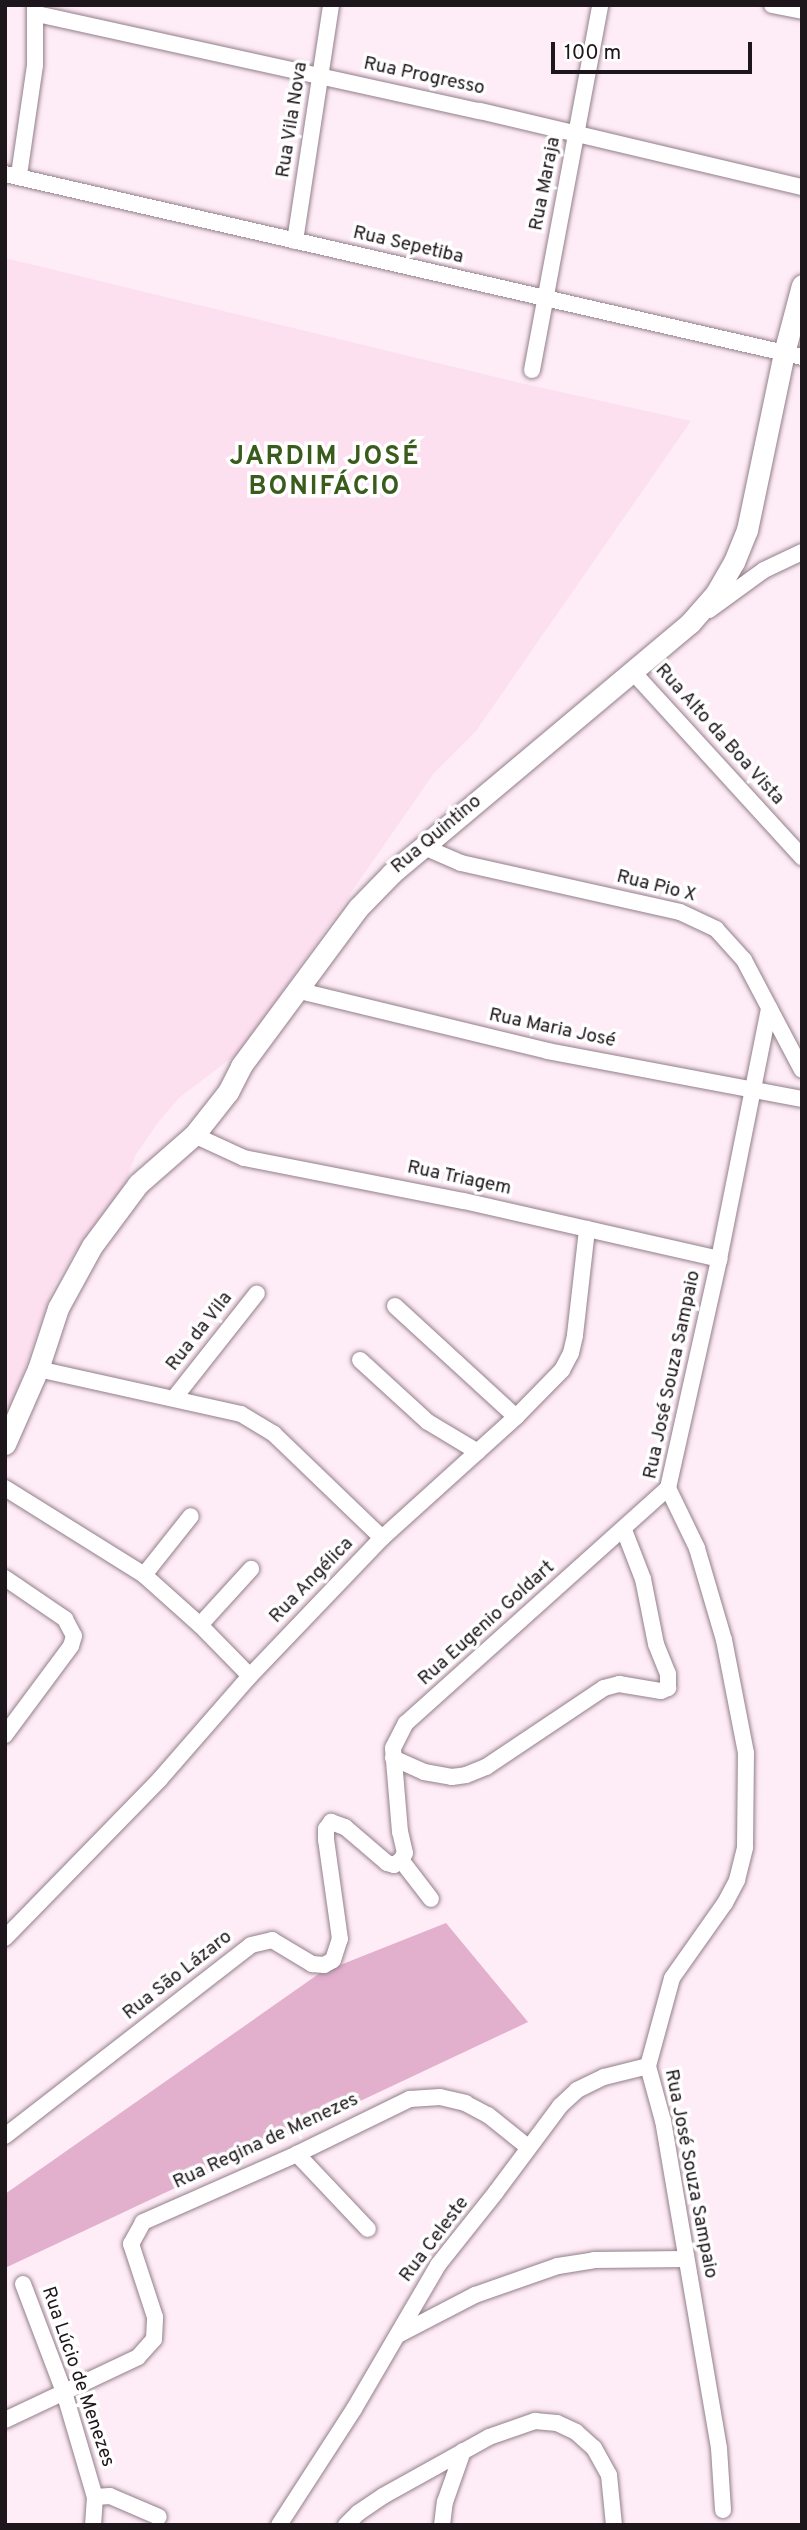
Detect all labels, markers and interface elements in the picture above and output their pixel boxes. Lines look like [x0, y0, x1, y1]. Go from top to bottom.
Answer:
scale bar [555, 28, 756, 72]
text: 100 m [564, 40, 621, 67]
street label: Rua Progresso [361, 53, 487, 101]
street label: Rua Vila Nova [273, 60, 313, 180]
street label: Rua Maraja [526, 135, 566, 233]
street label: Rua Sepetiba [351, 222, 465, 270]
district label: JARDIM JOSÉ BONIFÁCIO [231, 442, 419, 504]
street label: Rua Alto da Boa Vista [649, 659, 789, 811]
street label: Rua Quintino [387, 791, 487, 879]
street label: Rua Pio X [614, 866, 698, 908]
street label: Rua Maria José [487, 1004, 617, 1054]
street label: Rua Triagem [405, 1157, 513, 1201]
street label: Rua José Souza Sampaio [640, 1269, 706, 1481]
street label: Rua da Vila [162, 1288, 238, 1376]
street label: Rua Angélica [265, 1533, 359, 1629]
street label: Rua Eugenio Goldart [414, 1557, 560, 1691]
street label: Rua São Lázaro [119, 1926, 237, 2026]
street label: Rua José Souza Sampaio [659, 2067, 721, 2281]
street label: Rua Regina de Menezes [170, 2089, 362, 2195]
street label: Rua Celeste [395, 2193, 475, 2287]
street label: Rua Lúcio de Menezes [35, 2284, 119, 2470]

